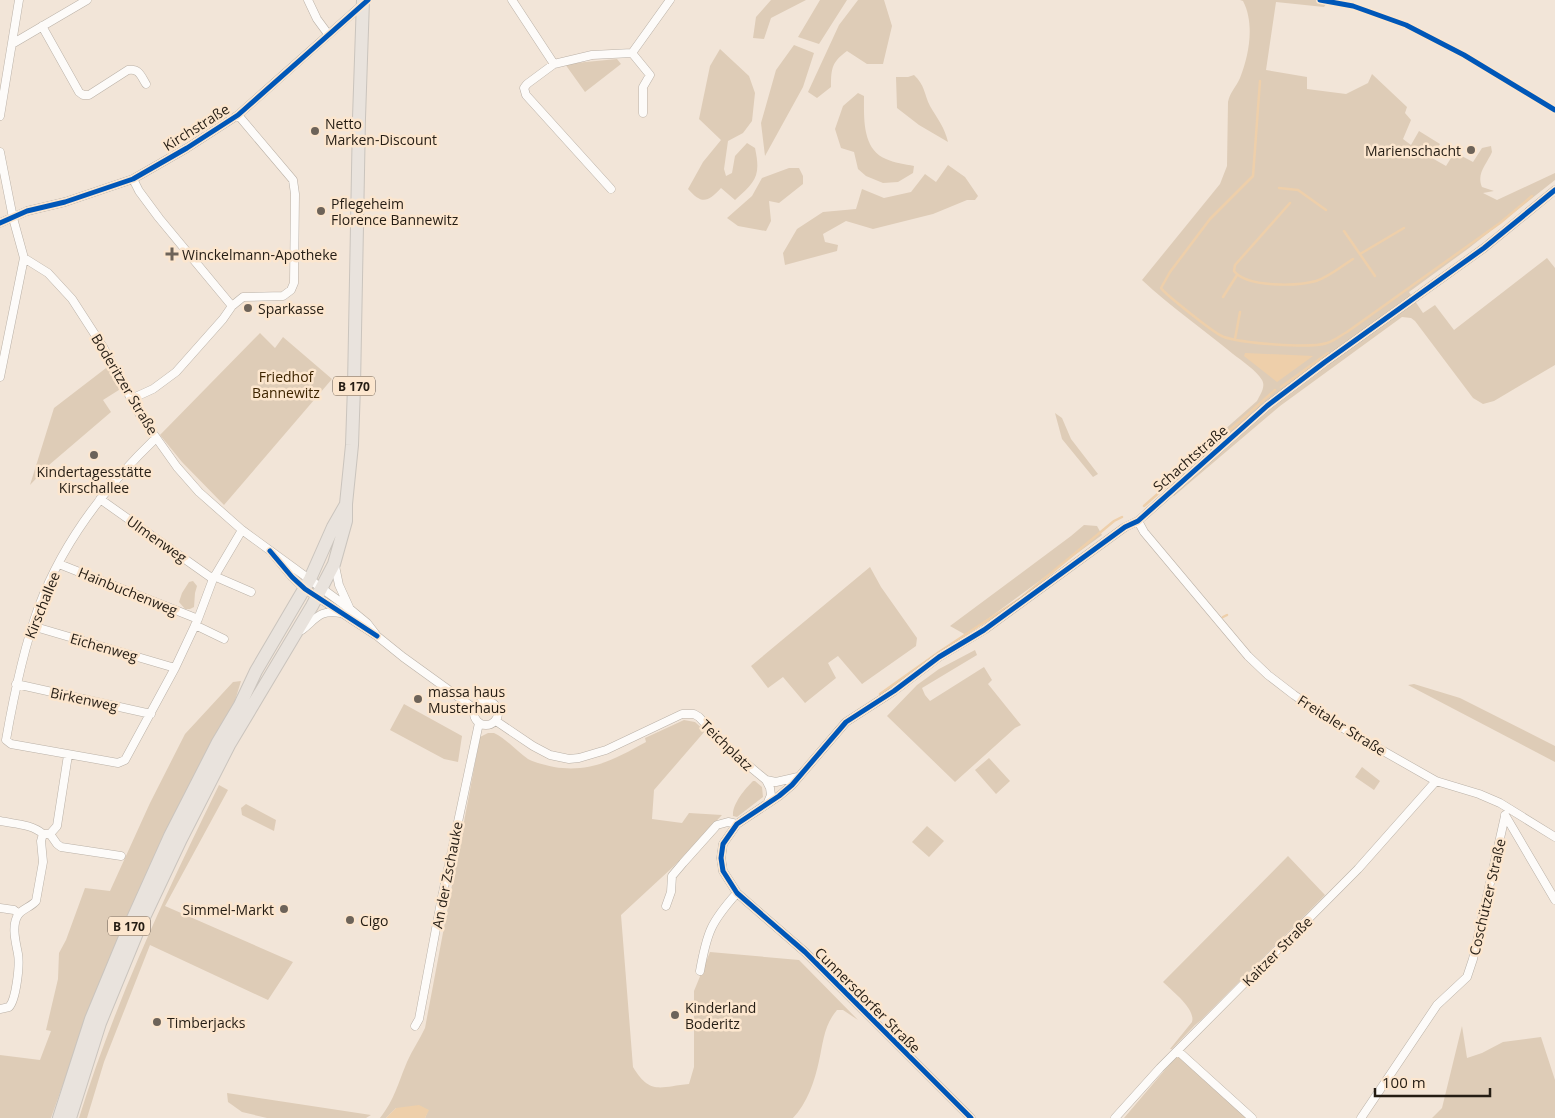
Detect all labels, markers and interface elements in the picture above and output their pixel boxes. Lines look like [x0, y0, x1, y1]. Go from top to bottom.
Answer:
street label: Kirchstraße [159, 99, 233, 155]
place label: Netto Marken-Discount [325, 114, 437, 149]
marker: Netto Marken-Discount [309, 125, 321, 137]
place label: Marienschacht [1365, 141, 1461, 160]
marker: Marienschacht [1465, 144, 1477, 156]
place label: Pflegeheim Florence Bannewitz [331, 194, 459, 229]
marker: Pflegeheim Florence Bannewitz [315, 205, 327, 217]
place label: Winckelmann-Apotheke [182, 245, 338, 264]
marker: Winckelmann-Apotheke [166, 248, 178, 260]
place label: Sparkasse [258, 299, 324, 318]
marker: Sparkasse [242, 302, 254, 314]
street label: Boderitzer Straße [87, 330, 163, 438]
park label: Friedhof Bannewitz [252, 367, 320, 402]
road number: B 170 [333, 376, 375, 396]
street label: Schachtstraße [1149, 420, 1231, 496]
marker: Kindertagesstätte Kirschallee [88, 449, 100, 461]
place label: Kindertagesstätte Kirschallee [36, 462, 152, 497]
street label: Ulmenweg [123, 511, 191, 567]
street label: Hainbuchenweg [76, 562, 181, 620]
street label: Kirschallee [20, 569, 64, 641]
street label: Eichenweg [68, 628, 140, 666]
place label: massa haus Musterhaus [428, 682, 506, 717]
street label: Birkenweg [49, 683, 120, 715]
street label: Freitaler Straße [1294, 690, 1390, 760]
marker: massa haus Musterhaus [412, 693, 424, 705]
street label: Teichplatz [697, 715, 758, 775]
street label: An der Zschauke [427, 820, 467, 930]
street label: Coschützer Straße [1464, 837, 1510, 957]
place label: Simmel-Markt [183, 900, 274, 919]
marker: Simmel-Markt [278, 903, 290, 915]
place label: Cigo [360, 911, 388, 930]
street label: Kaitzer Straße [1238, 912, 1316, 990]
marker: Cigo [344, 914, 356, 926]
road number: B 170 [108, 916, 150, 936]
street label: Cunnersdorfer Straße [811, 943, 925, 1057]
place label: Kinderland Boderitz [685, 998, 756, 1033]
marker: Kinderland Boderitz [669, 1009, 681, 1021]
place label: Timberjacks [167, 1013, 246, 1032]
marker: Timberjacks [151, 1016, 163, 1028]
scale bar [1375, 1066, 1490, 1098]
text: 100 m [1382, 1072, 1426, 1092]

